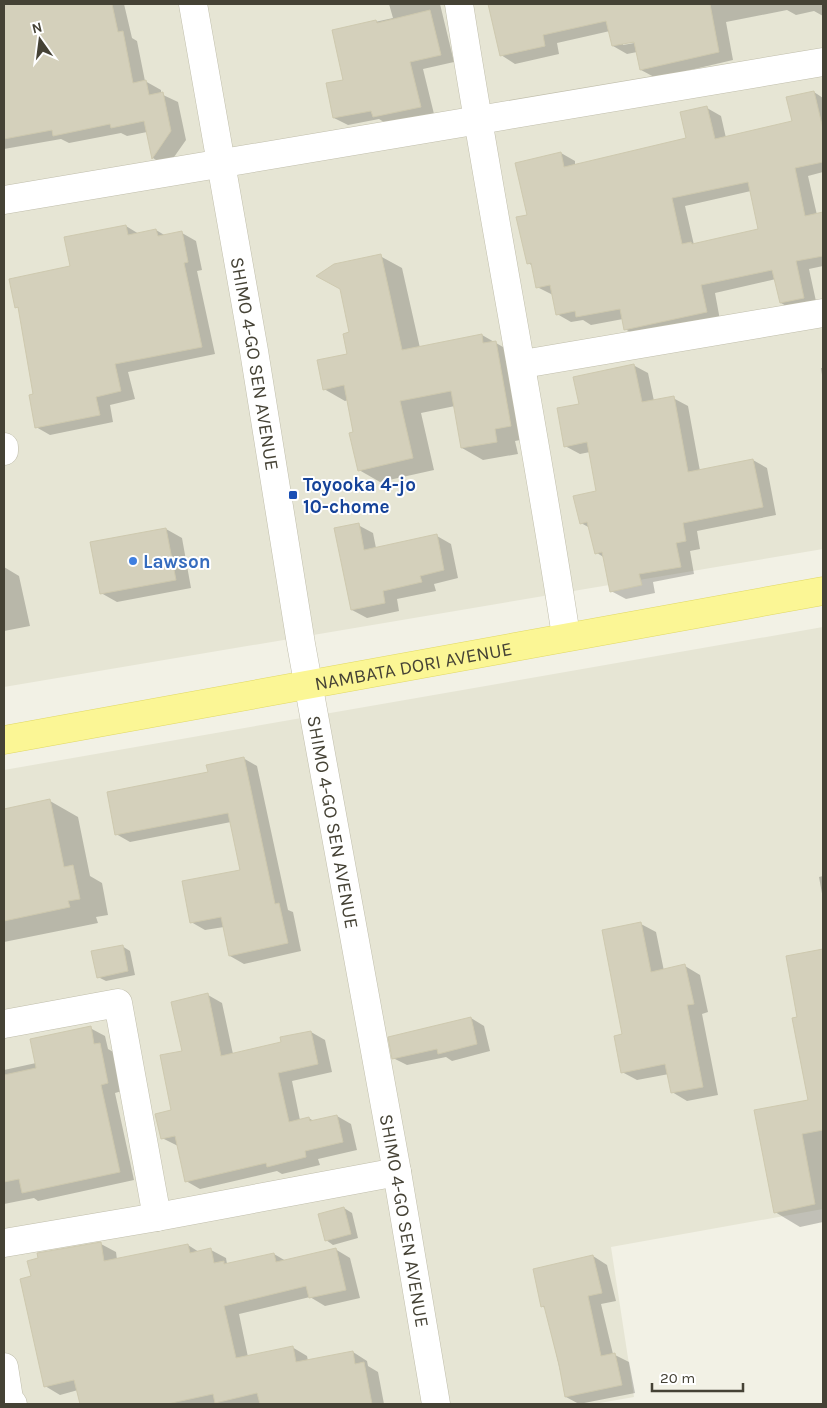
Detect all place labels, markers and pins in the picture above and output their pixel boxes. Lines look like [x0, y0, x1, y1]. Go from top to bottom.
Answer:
place label: Toyooka 4-jo 10-chome [303, 474, 416, 518]
marker: Toyooka 4-jo 10-chome [287, 489, 299, 501]
place label: Lawson [143, 551, 211, 573]
marker: Lawson [127, 555, 139, 567]

